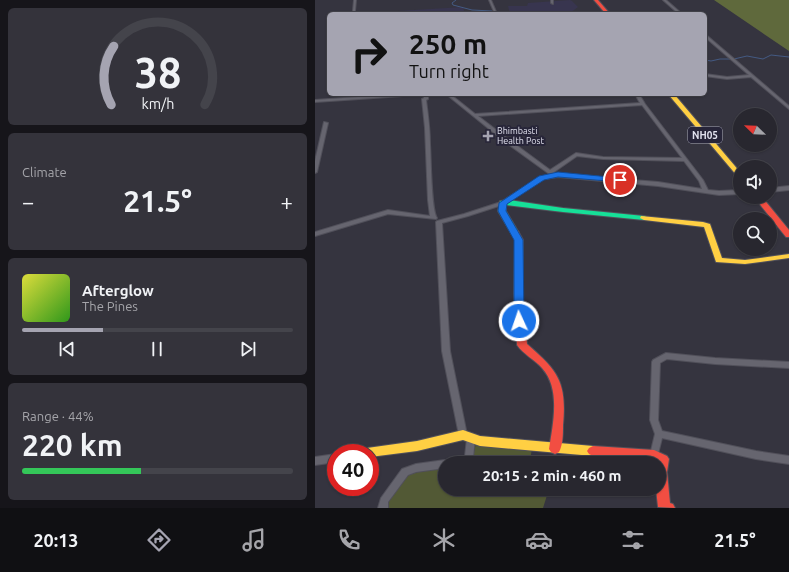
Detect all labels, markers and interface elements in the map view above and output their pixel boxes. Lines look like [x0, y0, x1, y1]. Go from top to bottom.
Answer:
icon: right [343, 28, 395, 80]
text: 250 m [409, 28, 487, 59]
text: 38 [134, 48, 181, 95]
text: Turn right [409, 61, 489, 81]
text: km/h [141, 95, 174, 111]
north arrow [733, 108, 777, 152]
map controls [733, 108, 777, 256]
place label: Bhimbasti Health Post [497, 126, 544, 146]
road number: NH05 [688, 127, 722, 143]
marker: Bhimbasti Health Post [482, 130, 494, 142]
button: sound [733, 160, 777, 204]
pin [603, 163, 637, 197]
text: Climate [22, 165, 67, 179]
icon: arrive [609, 169, 631, 191]
text: 21.5° [123, 184, 192, 218]
text: − [22, 189, 34, 214]
text: + [281, 189, 293, 214]
button: search [733, 212, 777, 256]
text: Afterglow [82, 282, 154, 299]
text: The Pines [82, 299, 138, 313]
position arrow [498, 300, 540, 342]
icon: previous [56, 338, 78, 360]
icon: pause [146, 338, 168, 360]
icon: next [237, 338, 259, 360]
text: Range · 44% [22, 409, 94, 423]
text: 220 km [22, 428, 123, 462]
speed limit sign: 40 [327, 444, 379, 496]
text: 20:15 · 2 min · 460 m [483, 467, 621, 484]
icon: directions [145, 526, 173, 554]
icon: music [240, 526, 268, 554]
icon: phone [335, 526, 363, 554]
icon: climate [430, 526, 458, 554]
icon: car [525, 526, 553, 554]
icon: filters [619, 526, 647, 554]
text: 20:13 [33, 530, 78, 550]
text: 21.5° [714, 530, 756, 550]

